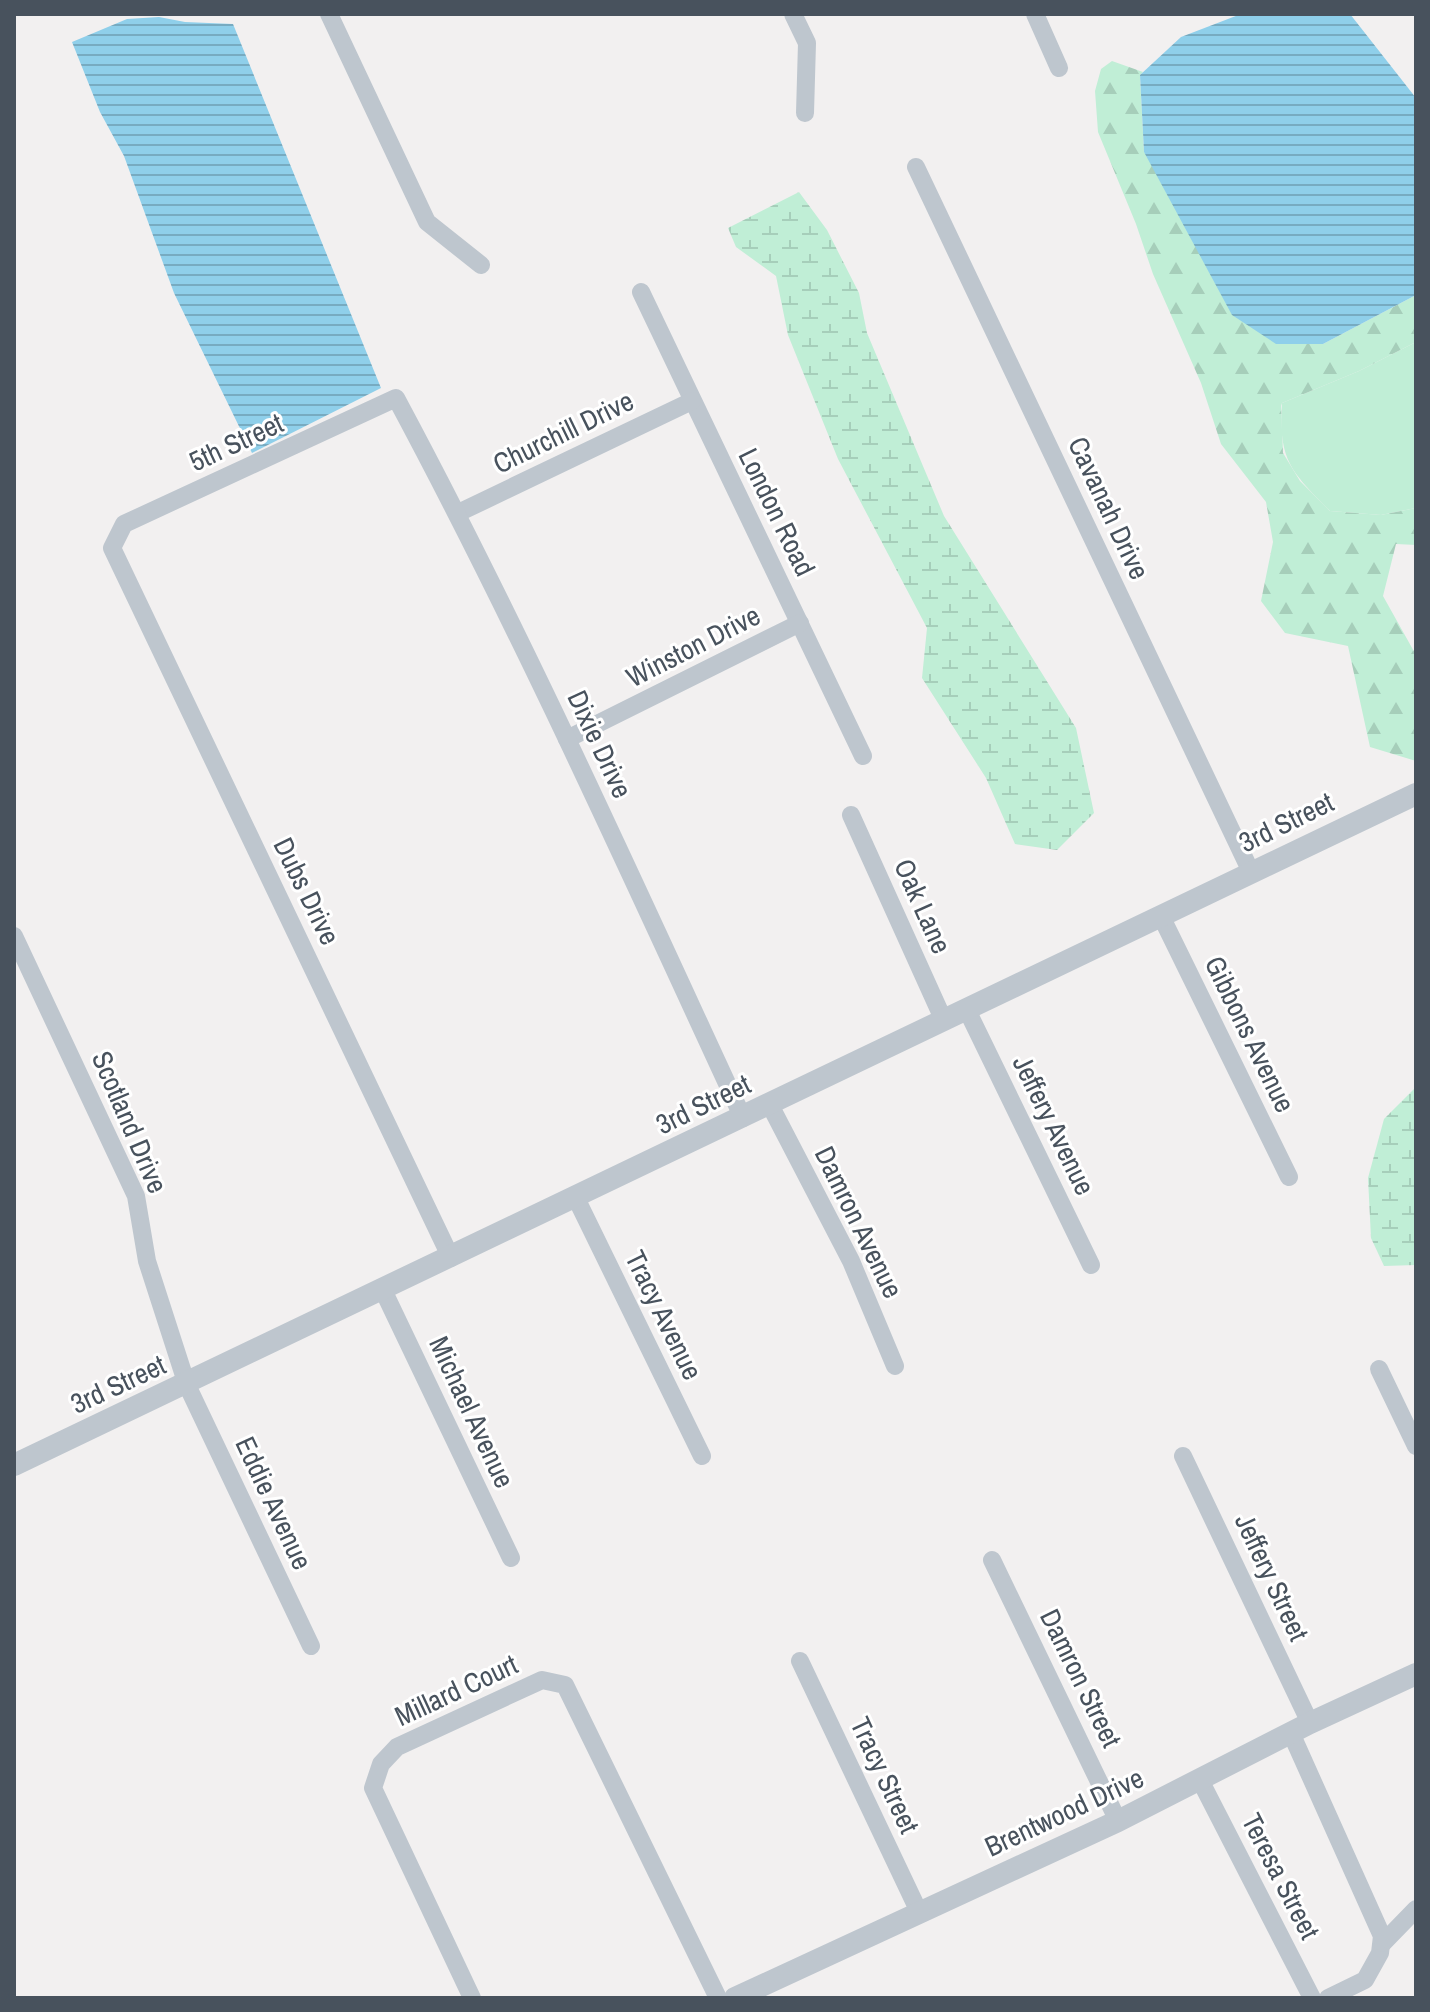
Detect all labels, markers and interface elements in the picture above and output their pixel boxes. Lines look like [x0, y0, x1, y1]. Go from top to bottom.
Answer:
street label: Churchill Drive [486, 382, 640, 482]
street label: 5th Street [183, 404, 289, 480]
street label: Cavanah Drive [1059, 431, 1159, 585]
street label: London Road [730, 442, 824, 582]
street label: Winston Drive [620, 596, 766, 696]
street label: Dixie Drive [559, 684, 641, 804]
street label: 3rd Street [1232, 783, 1340, 861]
street label: Dubs Drive [265, 831, 349, 951]
street label: Oak Lane [885, 853, 961, 959]
street label: Gibbons Avenue [1196, 950, 1304, 1118]
street label: Scotland Drive [83, 1045, 177, 1199]
street label: Jeffery Avenue [1004, 1049, 1104, 1201]
street label: 3rd Street [649, 1065, 757, 1143]
street label: Damron Avenue [806, 1140, 912, 1304]
street label: Tracy Avenue [616, 1244, 712, 1386]
street label: Michael Avenue [420, 1330, 524, 1494]
street label: 3rd Street [64, 1345, 172, 1423]
street label: Eddie Avenue [227, 1430, 321, 1576]
street label: Jeffery Street [1226, 1507, 1318, 1647]
street label: Damron Street [1031, 1603, 1131, 1753]
street label: Millard Court [388, 1645, 524, 1735]
street label: Tracy Street [842, 1711, 928, 1839]
street label: Brentwood Drive [978, 1759, 1150, 1865]
street label: Teresa Street [1233, 1807, 1329, 1945]

